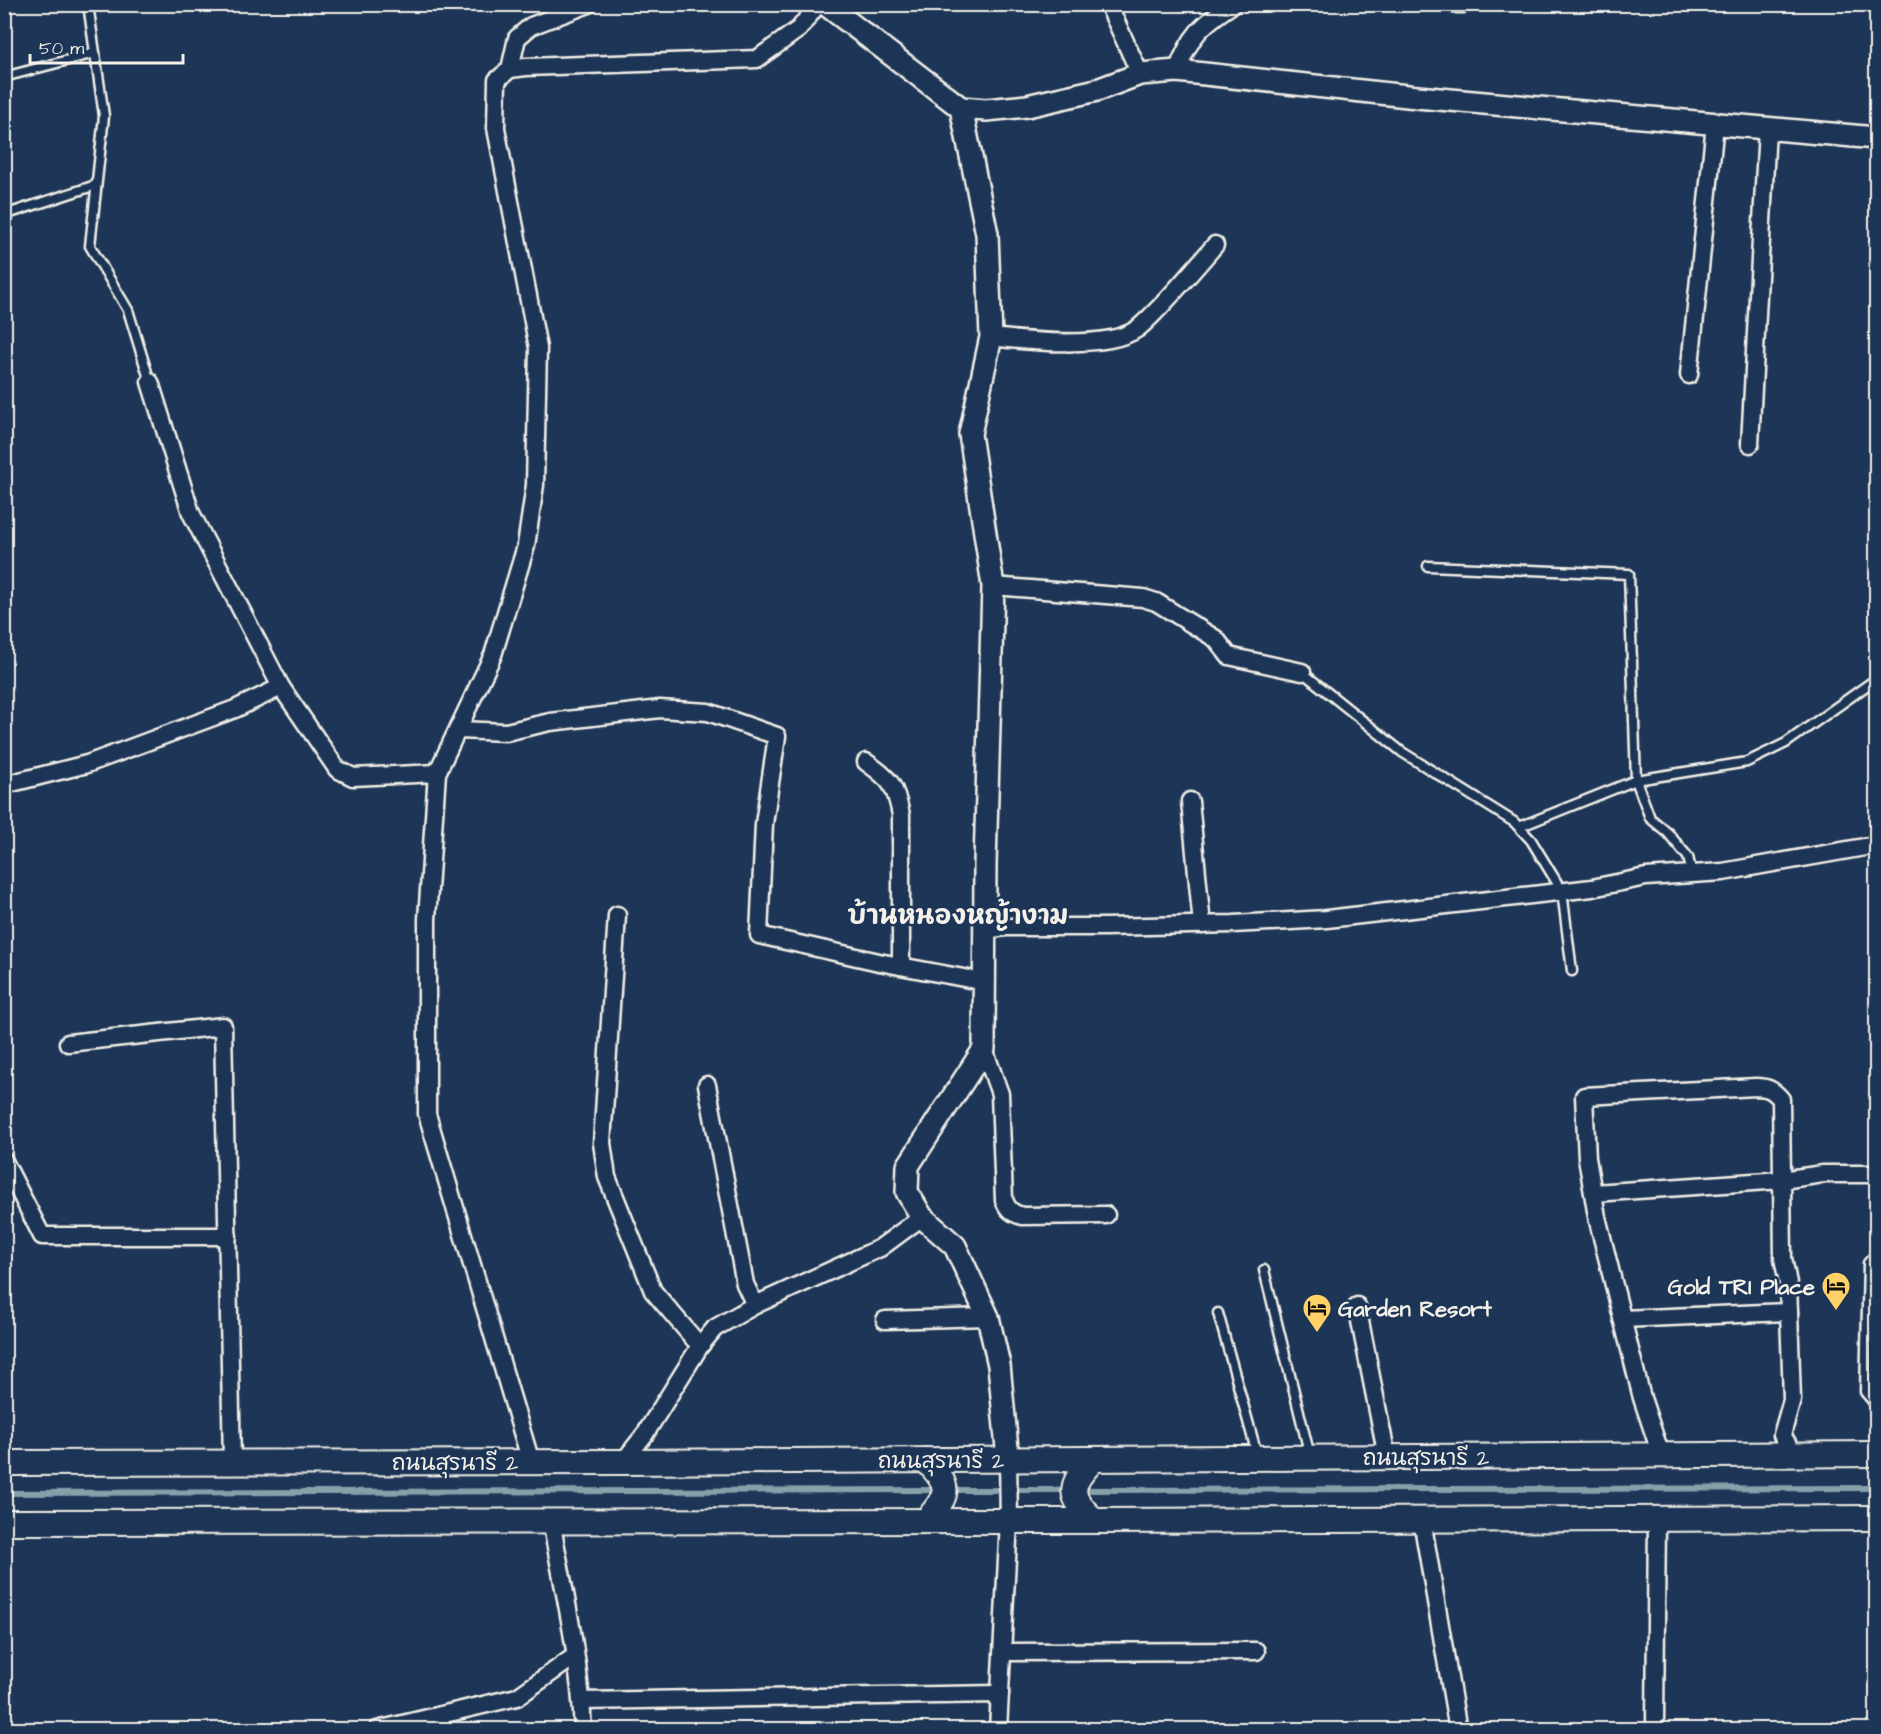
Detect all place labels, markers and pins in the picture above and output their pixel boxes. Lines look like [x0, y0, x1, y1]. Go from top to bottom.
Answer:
hotel icon: Gold TRI Place [1820, 1270, 1852, 1312]
place label: Gold TRI Place [1668, 1272, 1815, 1303]
hotel icon: Garden Resort [1301, 1292, 1333, 1334]
place label: Garden Resort [1338, 1294, 1493, 1325]

